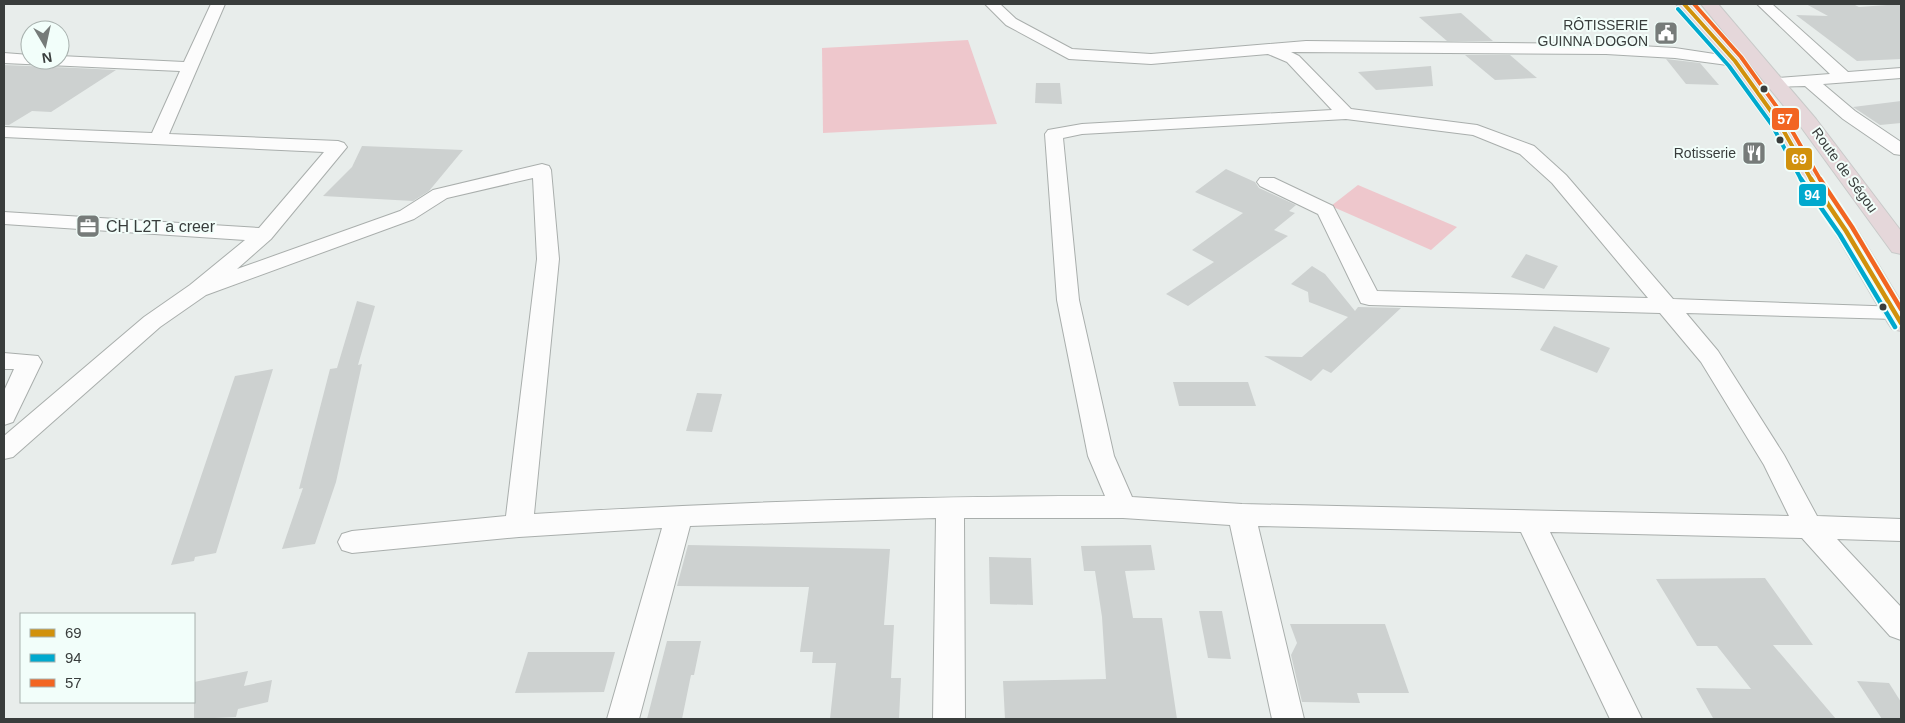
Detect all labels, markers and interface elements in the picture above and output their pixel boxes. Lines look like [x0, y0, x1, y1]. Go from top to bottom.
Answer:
place label: RÔTISSERIE GUINNA DOGON [1538, 17, 1648, 49]
north arrow [20, 20, 70, 70]
public building icon: RÔTISSERIE GUINNA DOGON [1653, 20, 1679, 46]
text: N [41, 49, 53, 67]
unlabelled marker [1759, 84, 1769, 94]
line badge: 57 [1771, 107, 1800, 131]
text: 57 [1777, 111, 1793, 127]
street label: Route de Ségou [1809, 124, 1881, 216]
unlabelled marker [1775, 135, 1785, 145]
restaurant icon: Rotisserie [1741, 140, 1767, 166]
place label: Rotisserie [1674, 145, 1736, 161]
line badge: 69 [1785, 147, 1813, 171]
text: 69 [1791, 151, 1807, 167]
line badge: 94 [1798, 183, 1827, 207]
text: 94 [1804, 187, 1820, 203]
office icon: CH L2T a creer [75, 213, 101, 239]
place label: CH L2T a creer [106, 218, 216, 235]
unlabelled marker [1878, 302, 1888, 312]
legend [20, 613, 195, 703]
text: 69 [65, 624, 82, 641]
text: 94 [65, 649, 82, 666]
text: 57 [65, 674, 82, 691]

